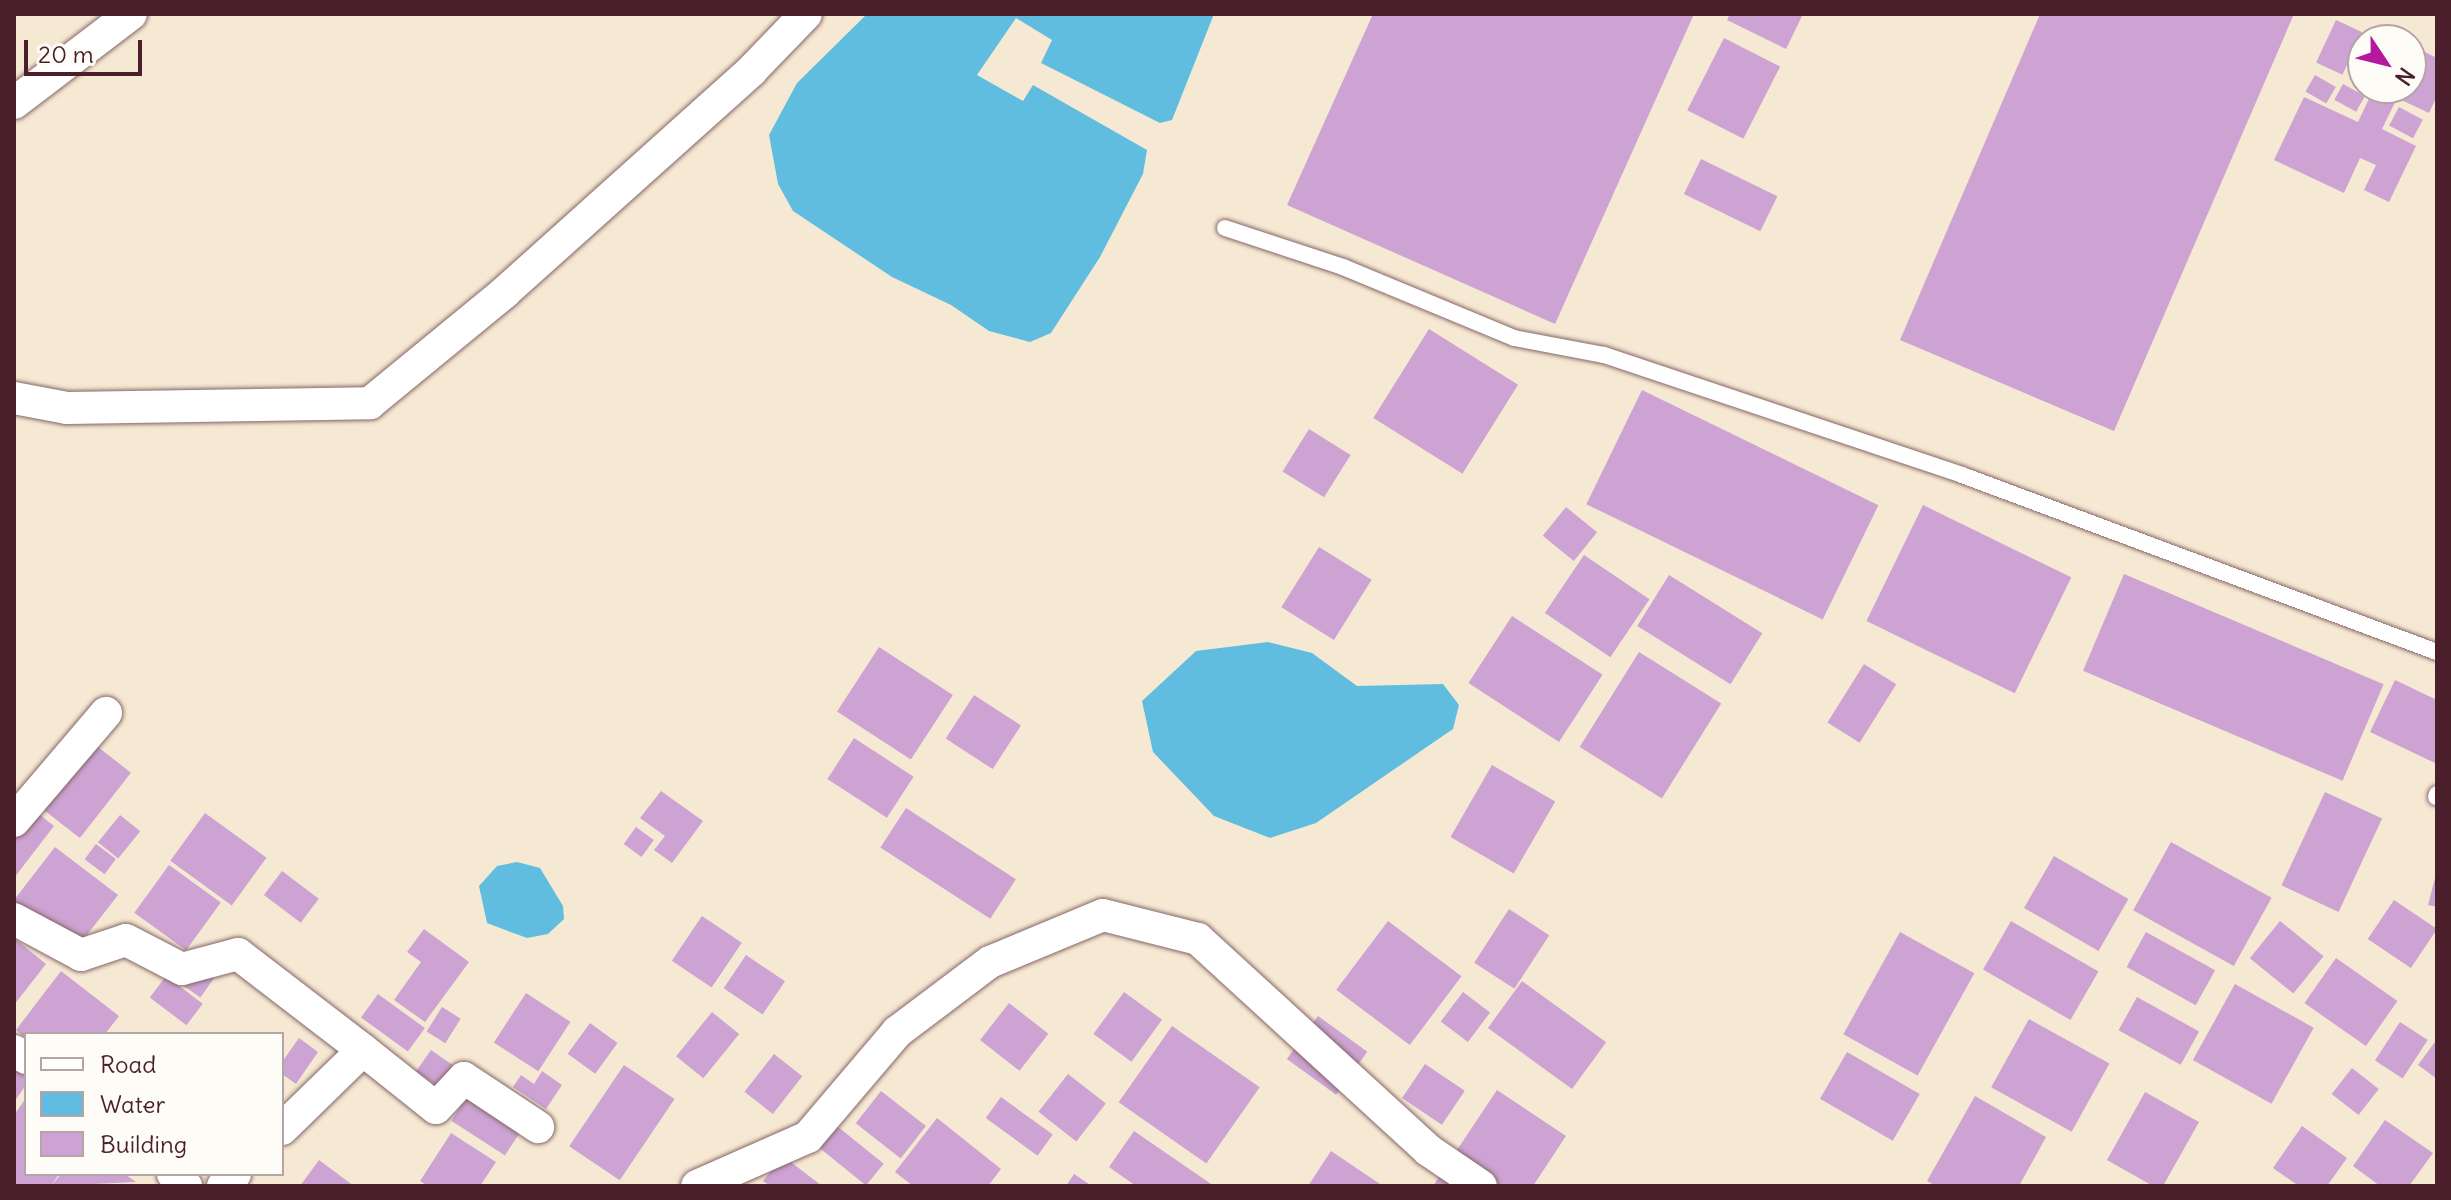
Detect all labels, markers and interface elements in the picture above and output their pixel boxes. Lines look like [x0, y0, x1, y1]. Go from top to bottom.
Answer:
scale bar [28, 24, 146, 74]
north arrow [2347, 24, 2427, 104]
text: 20 m [38, 39, 94, 69]
text: N [2389, 62, 2421, 91]
legend [24, 1032, 284, 1176]
text: Road [100, 1049, 156, 1079]
text: Water [100, 1089, 165, 1119]
text: Building [100, 1129, 187, 1159]

